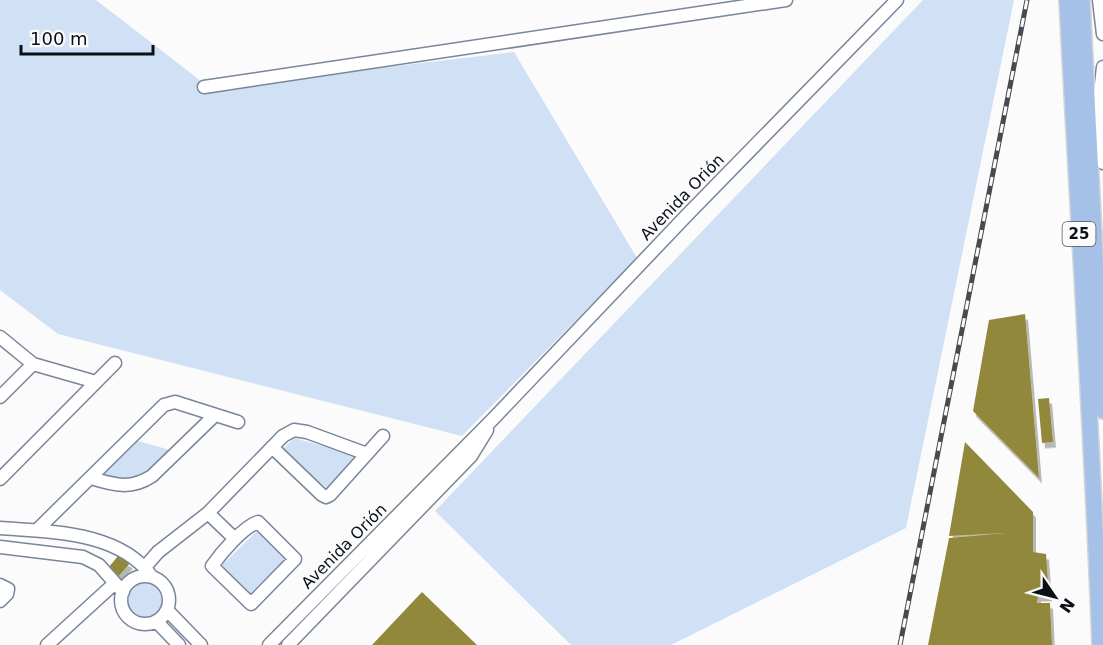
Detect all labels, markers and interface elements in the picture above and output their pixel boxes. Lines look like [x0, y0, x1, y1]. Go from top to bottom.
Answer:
scale bar [21, 18, 153, 56]
text: 100 m [30, 28, 88, 49]
street label: Avenida Orión [636, 150, 728, 244]
road number: 25 [1062, 222, 1096, 246]
street label: Avenida Orión [298, 500, 390, 592]
north arrow [1025, 567, 1085, 627]
text: N [1055, 594, 1078, 616]

